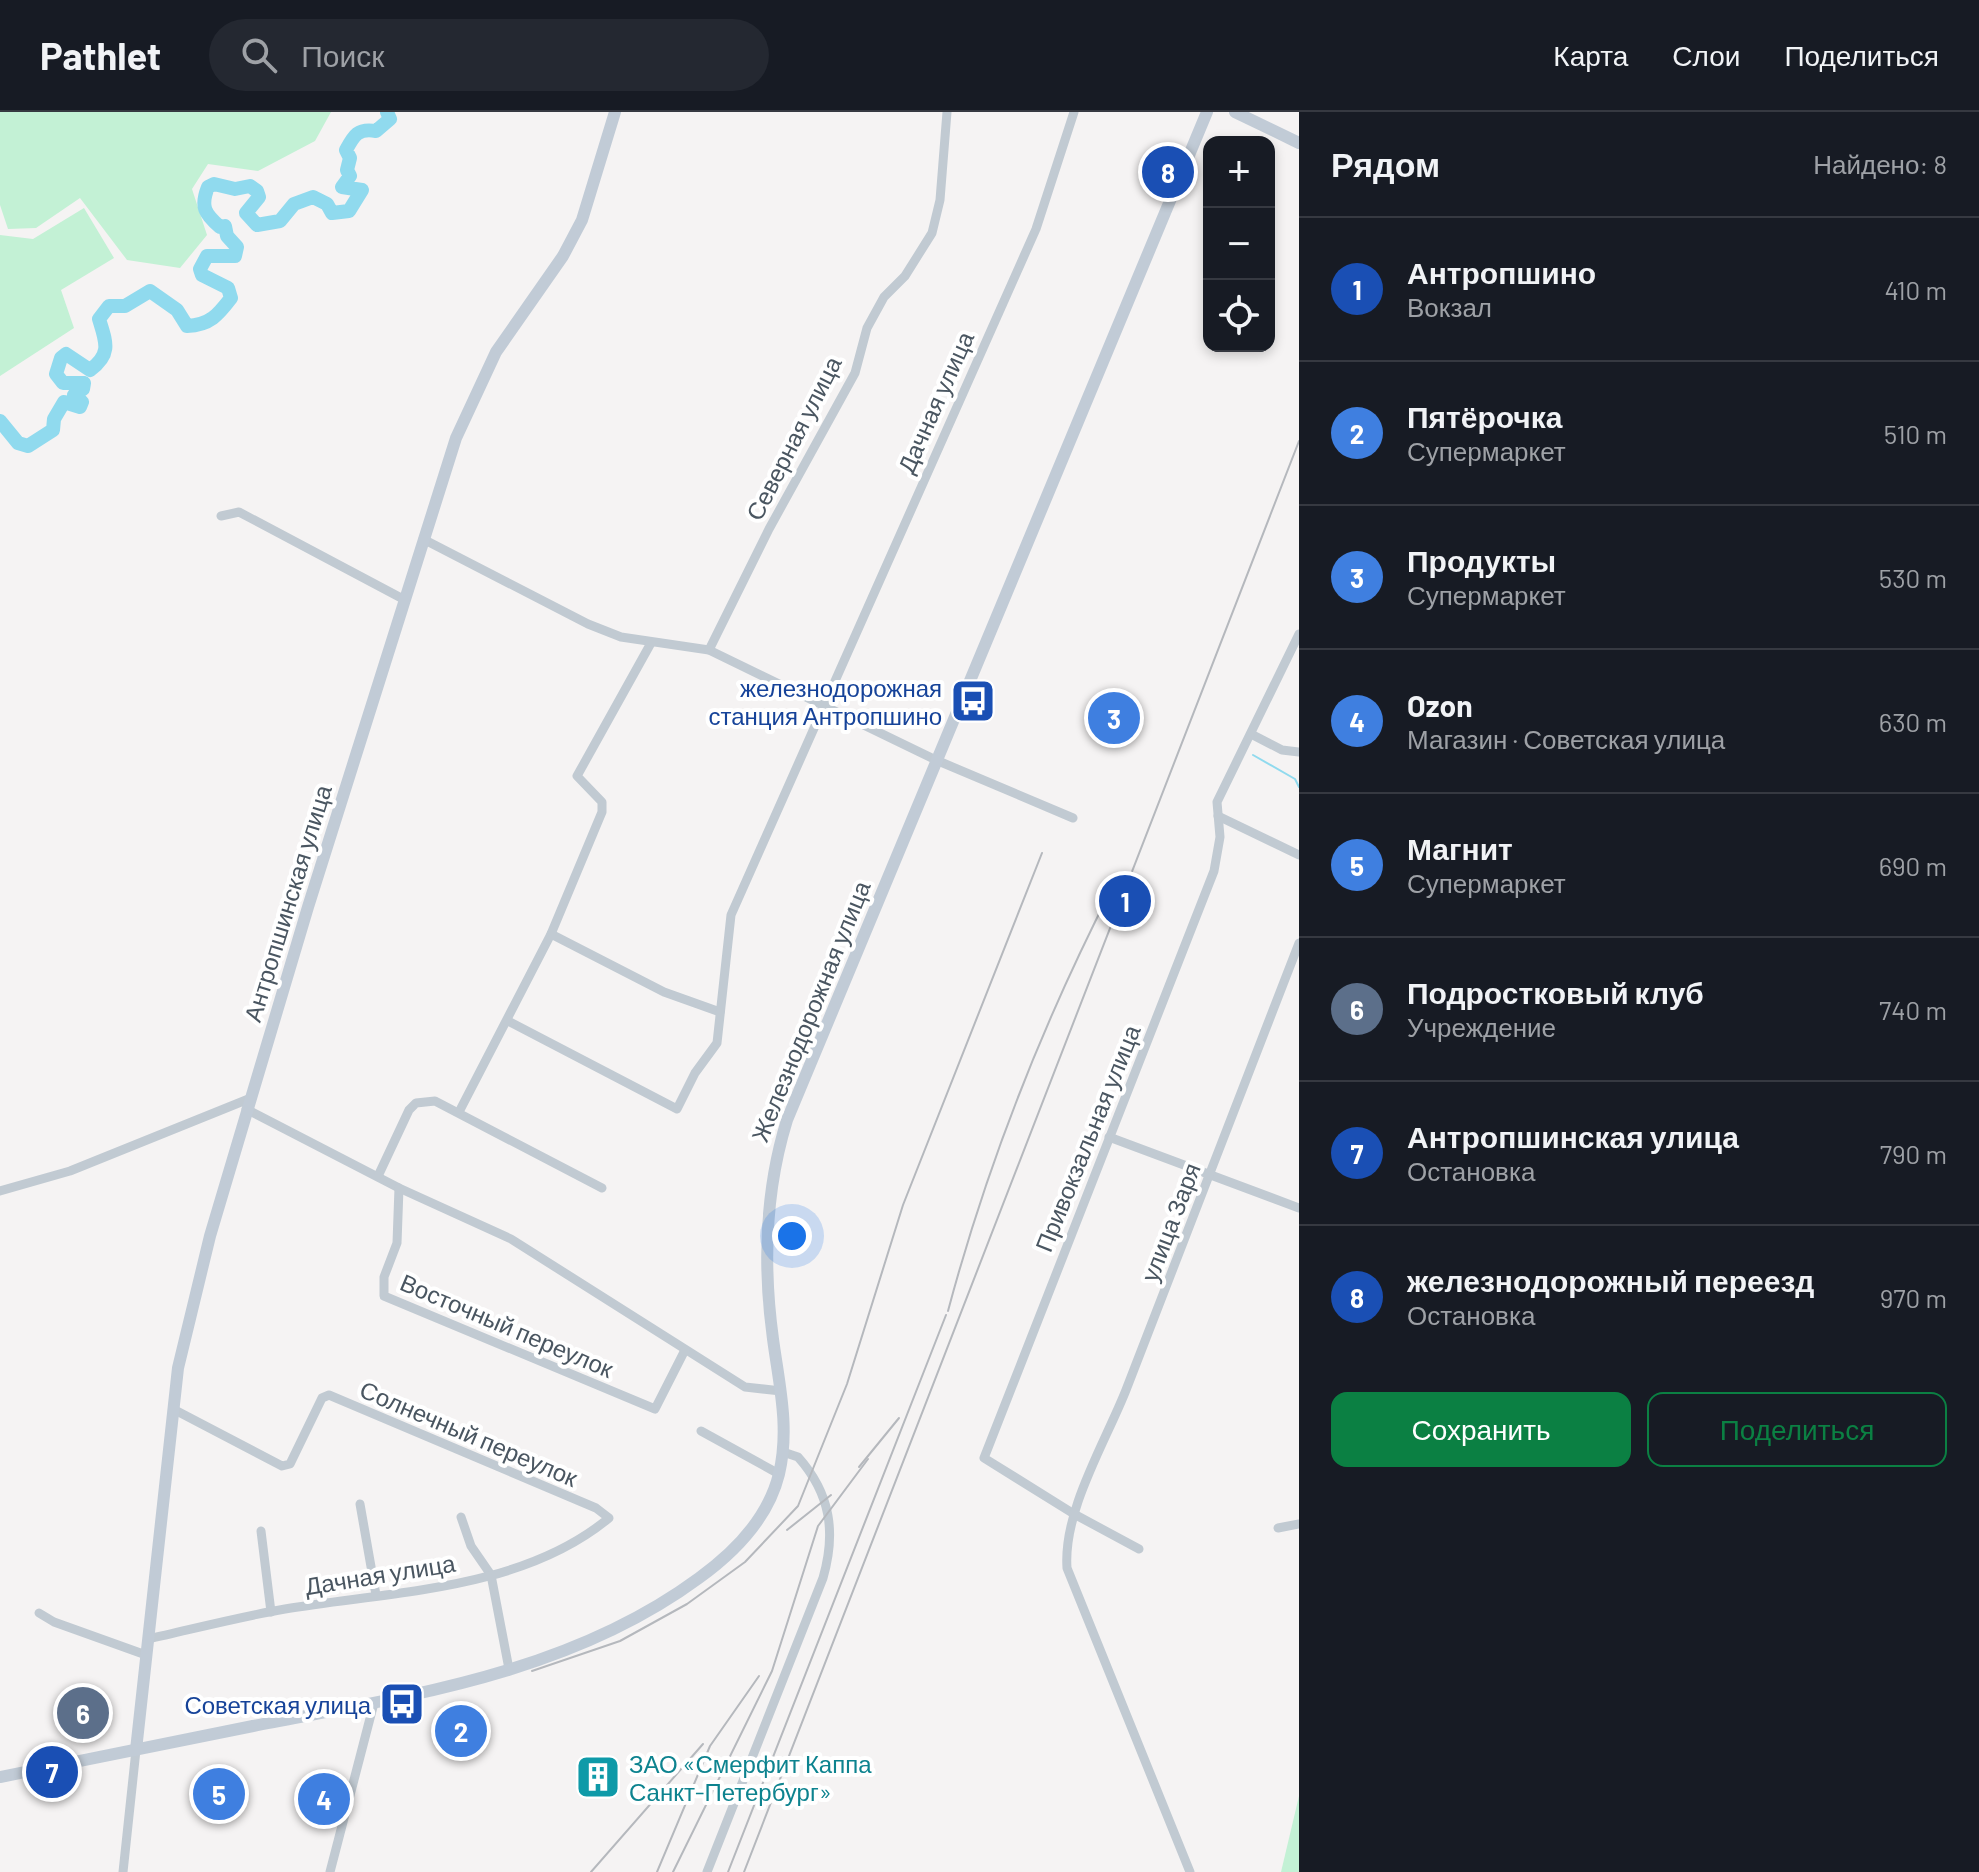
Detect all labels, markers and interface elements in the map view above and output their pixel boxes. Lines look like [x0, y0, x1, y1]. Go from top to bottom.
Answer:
search box [209, 19, 769, 91]
text: Pathlet [40, 32, 161, 78]
icon: search [237, 33, 281, 77]
text: Поиск [301, 37, 384, 73]
text: Карта [1553, 38, 1628, 72]
text: Слои [1672, 38, 1740, 72]
text: Поделиться [1784, 38, 1939, 72]
map controls [1203, 136, 1275, 352]
button: + [1203, 136, 1275, 208]
pin: 8 [1142, 142, 1194, 202]
text: Рядом [1331, 143, 1440, 184]
text: Найдено: 8 [1813, 148, 1947, 179]
button: − [1203, 208, 1275, 280]
text: Антропшино [1407, 254, 1596, 290]
text: 1 [1352, 274, 1362, 305]
text: 410 m [1885, 274, 1947, 305]
button: locate [1203, 280, 1275, 352]
text: Вокзал [1407, 291, 1492, 322]
street label: Дачная улица [891, 326, 979, 477]
street label: Северная улица [739, 351, 847, 525]
text: Пятёрочка [1407, 398, 1562, 434]
text: 2 [1350, 418, 1364, 449]
text: 510 m [1884, 418, 1947, 449]
text: Супермаркет [1407, 435, 1566, 466]
text: Продукты [1407, 542, 1556, 578]
text: 3 [1350, 562, 1364, 593]
text: 530 m [1879, 562, 1947, 593]
text: Супермаркет [1407, 579, 1566, 610]
place label: железнодорожная станция Антропшино [709, 673, 942, 730]
bus stop icon: железнодорожная станция Антропшино [949, 677, 997, 725]
text: Ozon [1407, 687, 1473, 723]
pin: 3 [1088, 688, 1140, 748]
text: 4 [1349, 706, 1365, 737]
text: 630 m [1879, 706, 1947, 737]
text: Магазин · Советская улица [1407, 723, 1725, 754]
street label: Антропшинская улица [237, 781, 337, 1025]
text: Магнит [1407, 830, 1513, 866]
text: 5 [1350, 850, 1364, 881]
text: 690 m [1879, 850, 1947, 881]
text: Супермаркет [1407, 867, 1566, 898]
pin: 1 [1099, 871, 1151, 931]
street label: Железнодорожная улица [744, 876, 876, 1146]
text: Подростковый клуб [1407, 974, 1704, 1010]
text: 6 [1350, 994, 1364, 1025]
text: 740 m [1879, 994, 1947, 1025]
text: Учреждение [1407, 1011, 1556, 1042]
street label: Привокзальная улица [1028, 1020, 1146, 1256]
text: Антропшинская улица [1407, 1118, 1739, 1154]
text: 7 [1351, 1138, 1363, 1169]
text: 790 m [1880, 1138, 1947, 1169]
text: Остановка [1407, 1155, 1535, 1186]
street label: улица Заря [1134, 1159, 1206, 1285]
your location [772, 1216, 812, 1256]
text: железнодорожный переезд [1407, 1262, 1814, 1298]
street label: Восточный переулок [396, 1267, 618, 1383]
text: 8 [1350, 1282, 1364, 1313]
text: 970 m [1880, 1282, 1947, 1313]
text: Остановка [1407, 1299, 1535, 1330]
street label: Солнечный переулок [356, 1374, 583, 1492]
button: Сохранить [1331, 1392, 1631, 1467]
button: Поделиться [1647, 1392, 1947, 1467]
street label: Дачная улица [303, 1548, 458, 1600]
bus stop icon: Советская улица [378, 1680, 426, 1728]
pin: 6 [57, 1683, 109, 1743]
place label: Советская улица [184, 1690, 372, 1719]
pin: 2 [435, 1701, 487, 1761]
pin: 7 [26, 1742, 78, 1802]
place label: ЗАО «Смерфит Каппа Санкт-Петербург» [629, 1749, 872, 1806]
building icon: ЗАО «Смерфит Каппа Санкт-Петербург» [574, 1753, 622, 1801]
pin: 5 [193, 1764, 245, 1824]
pin: 4 [298, 1769, 350, 1829]

